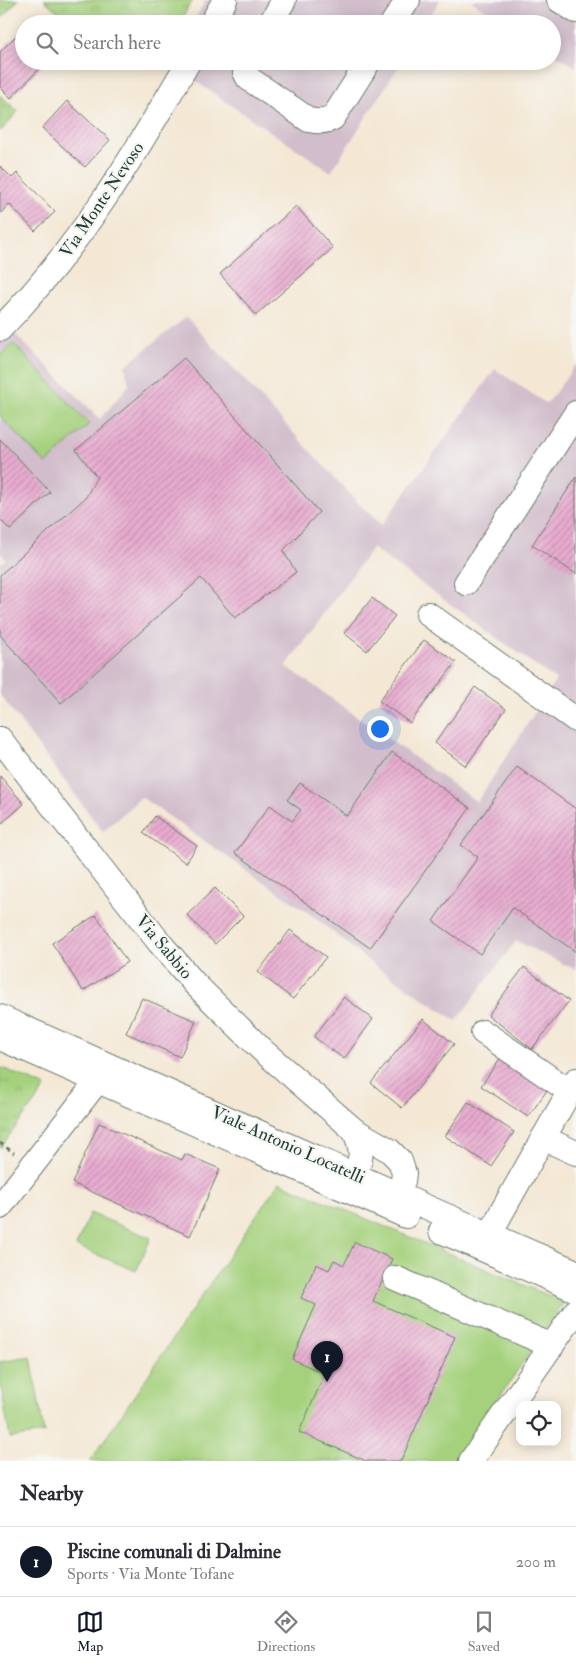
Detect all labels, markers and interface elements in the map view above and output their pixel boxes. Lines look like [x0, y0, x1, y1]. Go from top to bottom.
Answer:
search box [15, 15, 561, 70]
icon: search [33, 29, 61, 57]
text: Search here [73, 31, 161, 55]
street label: Via Monte Nevoso [55, 137, 149, 262]
your location [367, 716, 393, 742]
street label: Via Sabbio [130, 910, 198, 984]
street label: Viale Antonio Locatelli [207, 1101, 369, 1189]
pin: 1 [311, 1341, 343, 1382]
map controls [516, 1401, 561, 1446]
button: locate [516, 1401, 561, 1446]
text: Nearby [20, 1480, 83, 1507]
text: Piscine comunali di Dalmine [67, 1540, 281, 1564]
text: 1 [33, 1552, 39, 1572]
text: 200 m [516, 1552, 556, 1572]
text: Sports · Via Monte Tofane [67, 1564, 234, 1584]
tab: Map [76, 1608, 104, 1655]
tab: Directions [257, 1608, 315, 1655]
tab: Saved [468, 1608, 500, 1655]

